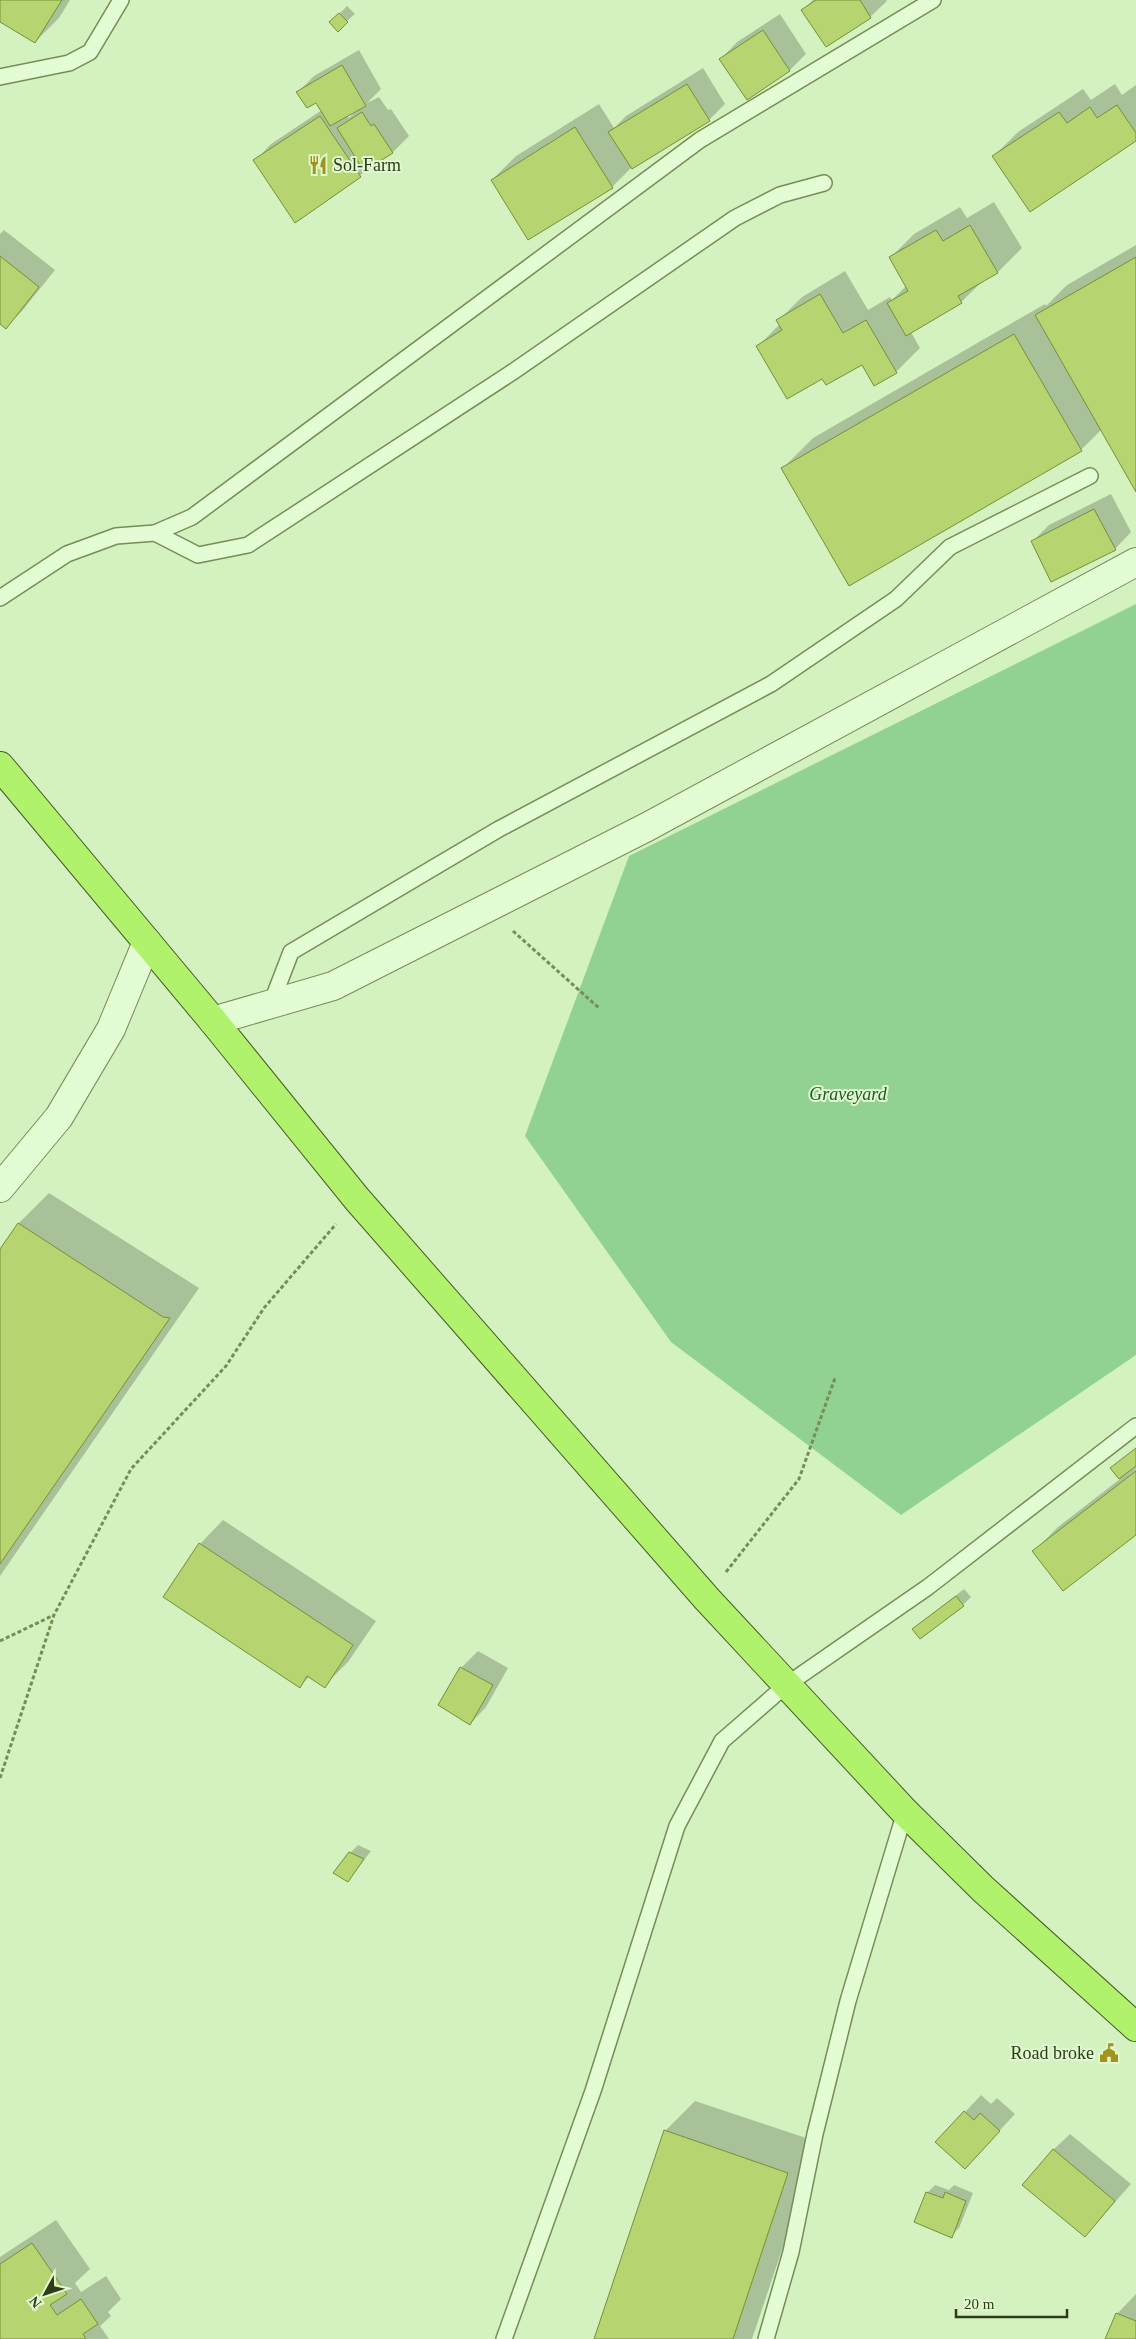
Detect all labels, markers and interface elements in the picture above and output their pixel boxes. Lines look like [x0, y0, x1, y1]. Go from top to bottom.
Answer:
restaurant icon: Sol-Farm [307, 154, 329, 176]
place label: Sol-Farm [333, 155, 401, 175]
park label: Graveyard [809, 1084, 888, 1104]
public building icon: Road broke [1098, 2042, 1120, 2064]
place label: Road broke [1011, 2043, 1094, 2063]
north arrow [20, 2269, 70, 2319]
scale bar [956, 2286, 1067, 2318]
text: N [26, 2293, 44, 2311]
text: 20 m [964, 2296, 995, 2312]

